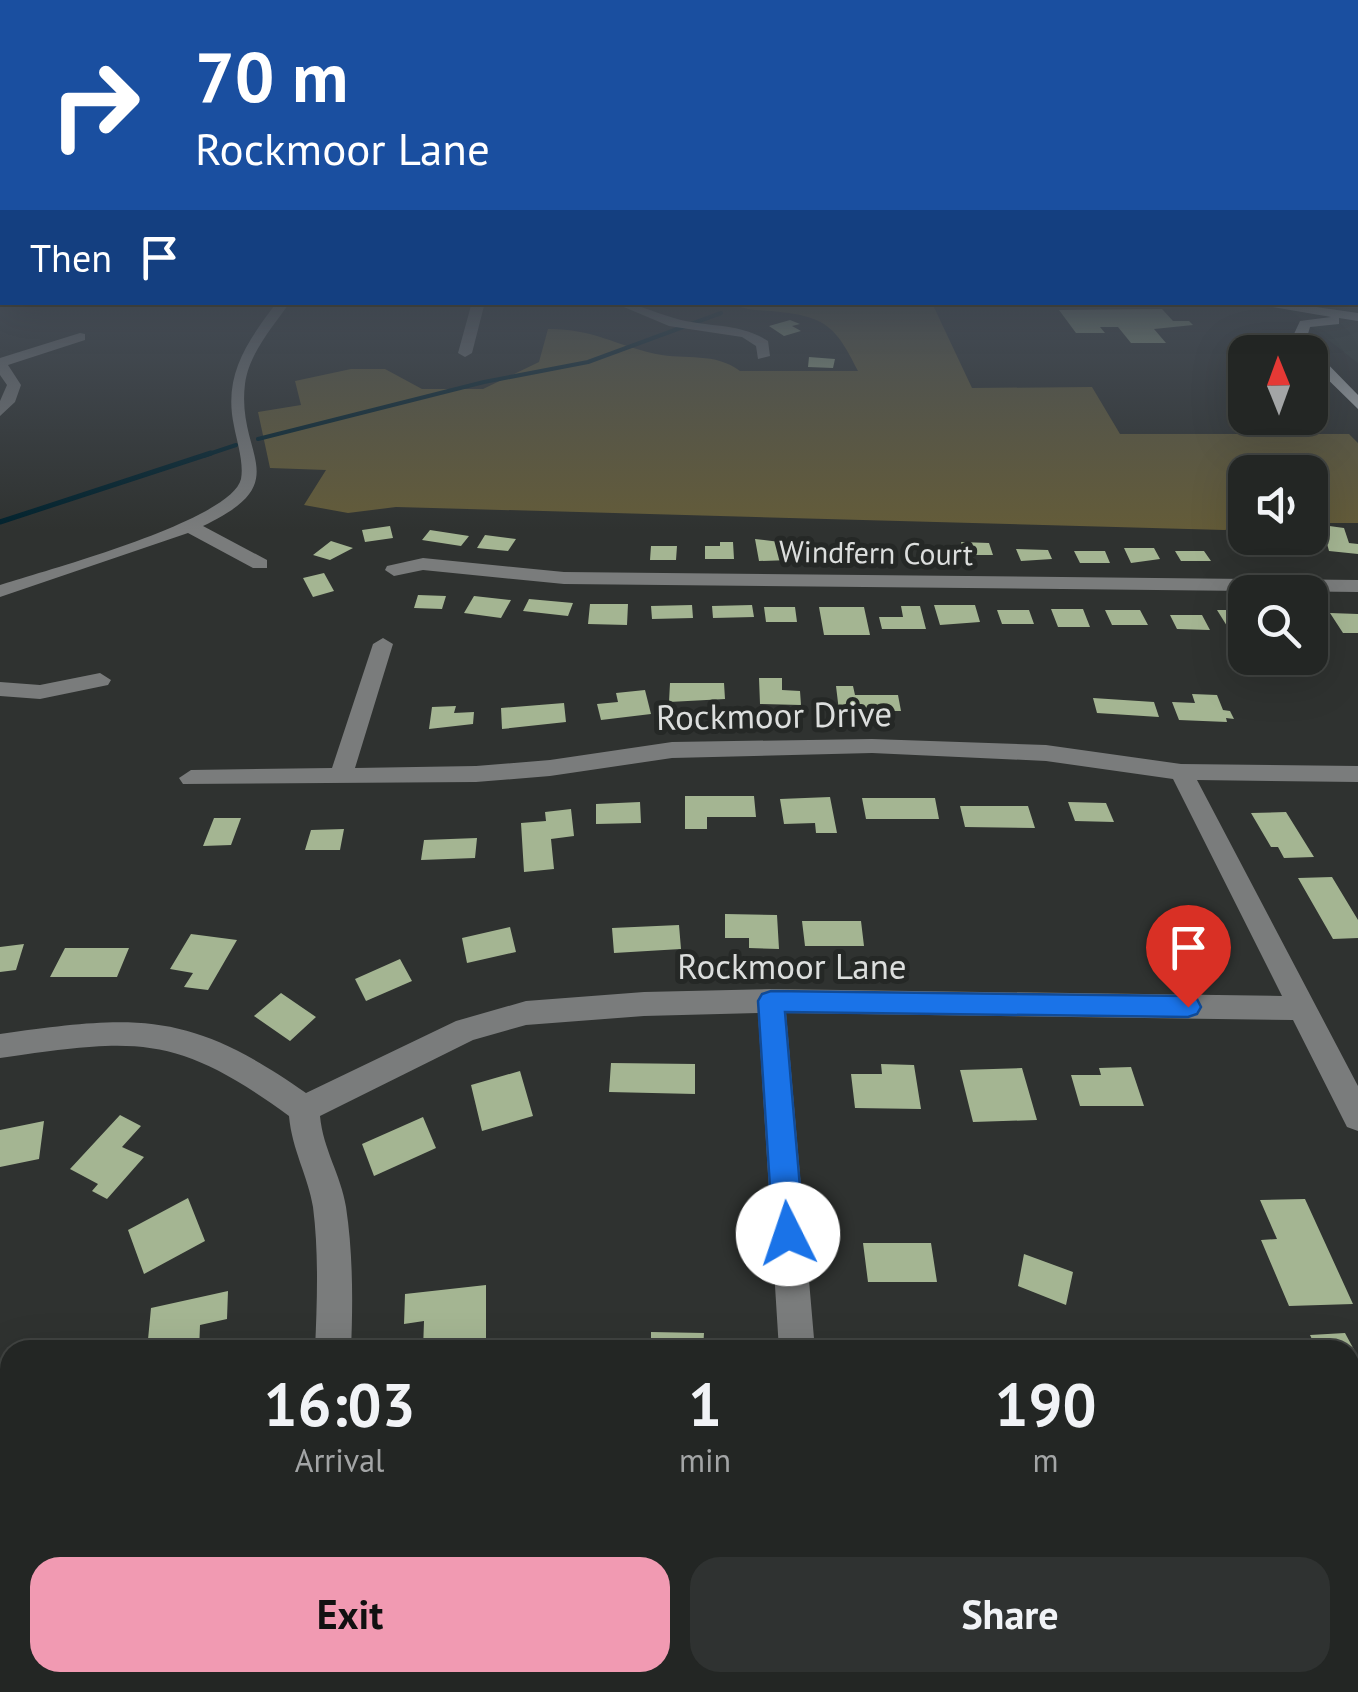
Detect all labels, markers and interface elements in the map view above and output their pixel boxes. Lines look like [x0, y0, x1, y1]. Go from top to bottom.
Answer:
text: 70 m [195, 31, 348, 121]
icon: right [30, 40, 160, 170]
text: Rockmoor Lane [195, 119, 490, 177]
icon: arrive [132, 230, 187, 285]
text: Then [30, 233, 112, 282]
north arrow [1228, 335, 1328, 435]
map controls [1228, 335, 1328, 675]
button: sound [1228, 455, 1328, 555]
street label: Windfern Court [779, 531, 973, 573]
button: search [1228, 575, 1328, 675]
street label: Rockmoor Drive [656, 690, 892, 740]
pin [1146, 905, 1231, 1008]
icon: arrive [1161, 920, 1216, 975]
street label: Rockmoor Lane [677, 943, 907, 989]
position arrow [736, 1182, 840, 1286]
text: 16:03 [263, 1365, 416, 1443]
text: 1 [688, 1365, 722, 1443]
text: 190 [995, 1365, 1097, 1443]
text: Arrival [295, 1439, 384, 1481]
text: min [679, 1439, 731, 1481]
text: m [1033, 1439, 1059, 1481]
button: Exit [30, 1557, 670, 1672]
button: Share [690, 1557, 1330, 1672]

